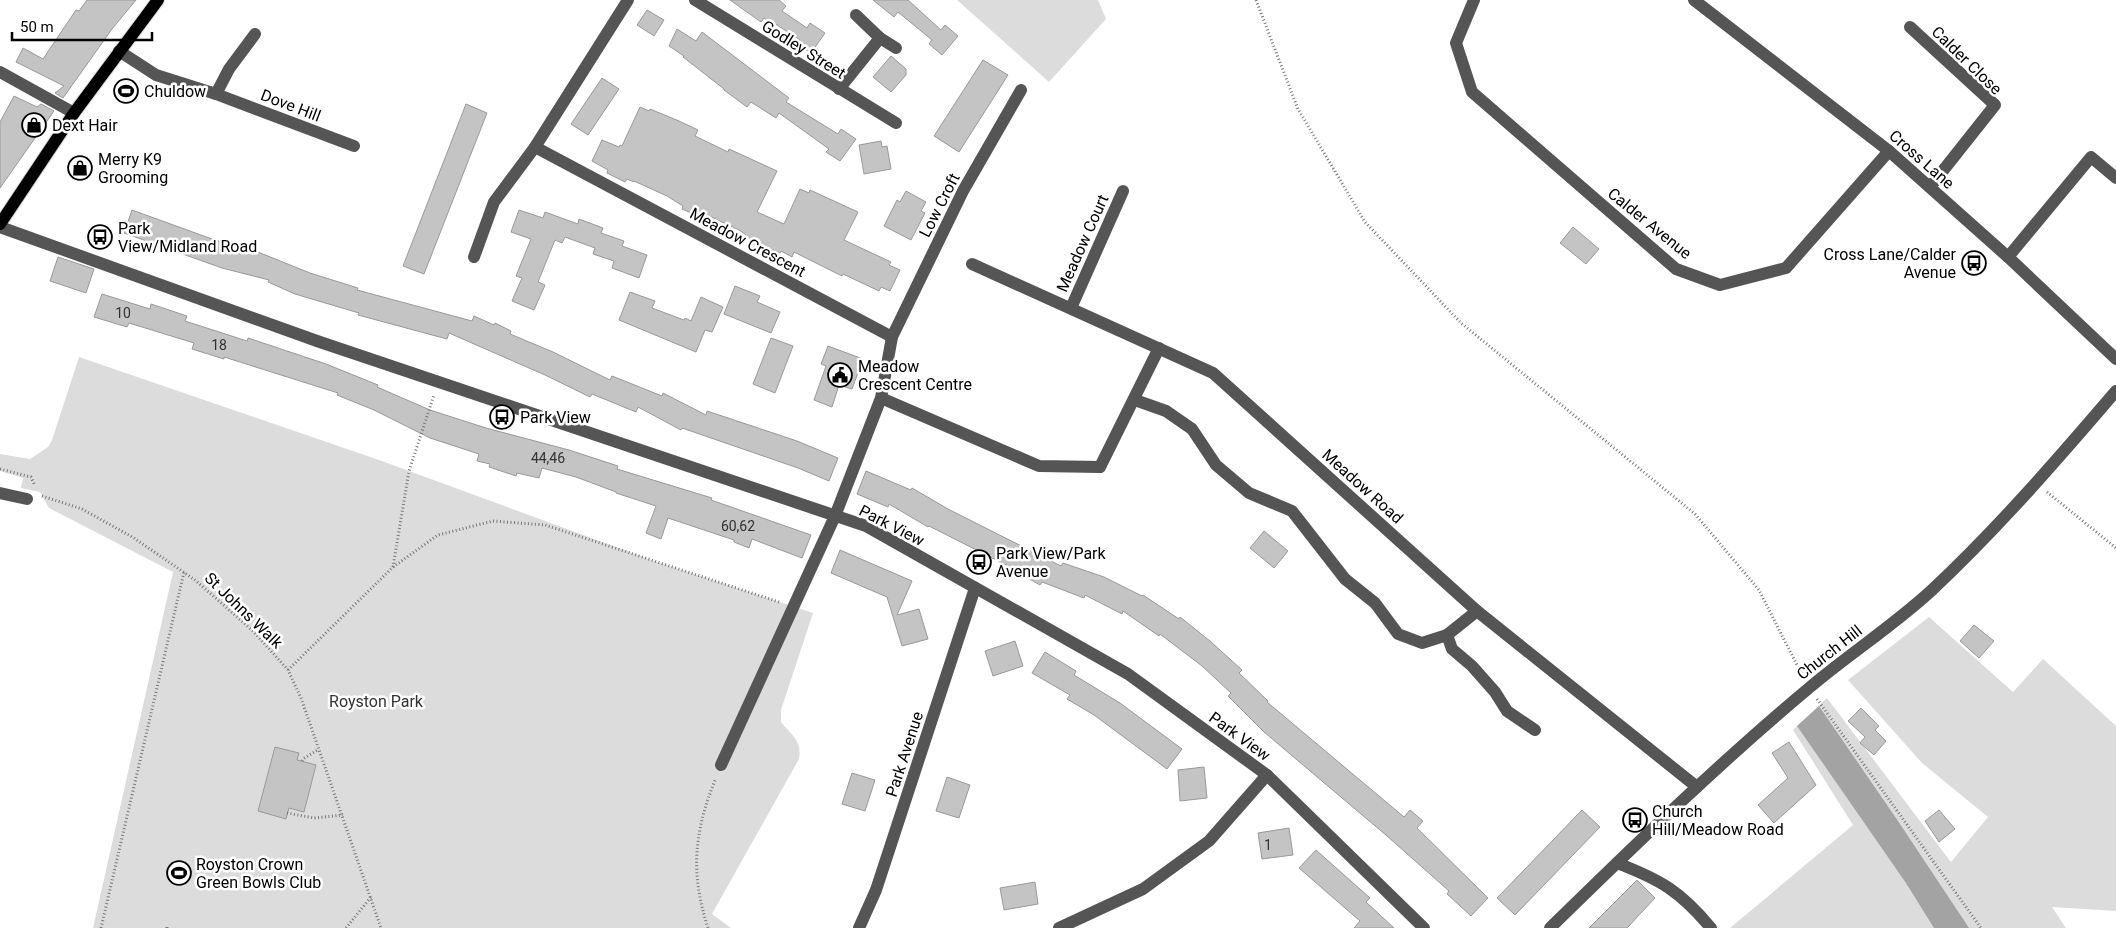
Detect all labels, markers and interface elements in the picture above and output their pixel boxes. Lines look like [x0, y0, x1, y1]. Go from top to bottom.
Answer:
scale bar [12, 10, 152, 42]
street label: Godley Street [758, 16, 849, 83]
text: 50 m [20, 18, 54, 36]
street label: Calder Close [1928, 22, 2006, 98]
sports icon: Chuldow [113, 78, 139, 104]
place label: Chuldow [144, 82, 206, 101]
street label: Dove Hill [258, 85, 323, 126]
shop icon: Dext Hair [21, 112, 47, 138]
place label: Dext Hair [52, 116, 118, 135]
street label: Cross Lane [1885, 126, 1958, 193]
place label: Merry K9 Grooming [98, 150, 168, 187]
shop icon: Merry K9 Grooming [67, 155, 93, 181]
street label: Low Croft [915, 170, 964, 240]
street label: Calder Avenue [1604, 184, 1695, 263]
street label: Meadow Court [1052, 192, 1112, 295]
street label: Meadow Crescent [687, 204, 809, 281]
place label: Park View/Midland Road [118, 219, 257, 256]
bus stop icon: Park View/Midland Road [87, 224, 113, 250]
place label: Cross Lane/Calder Avenue [1824, 245, 1957, 282]
bus stop icon: Cross Lane/Calder Avenue [1961, 250, 1987, 276]
house number: 10 [115, 305, 131, 321]
house number: 18 [211, 337, 227, 353]
place label: Meadow Crescent Centre [858, 357, 972, 394]
public building icon: Meadow Crescent Centre [827, 362, 853, 388]
bus stop icon: Park View [489, 404, 515, 430]
place label: Park View [520, 408, 591, 427]
street label: Meadow Road [1318, 445, 1407, 528]
house number: 44,46 [531, 450, 565, 466]
street label: Park View [856, 501, 928, 550]
house number: 60,62 [721, 518, 755, 534]
place label: Park View/Park Avenue [996, 544, 1107, 581]
bus stop icon: Park View/Park Avenue [966, 549, 992, 575]
street label: St Johns Walk [201, 568, 287, 653]
street label: Church Hill [1793, 621, 1866, 684]
park label: Royston Park [329, 692, 424, 711]
street label: Park View [1205, 708, 1274, 765]
street label: Park Avenue [882, 709, 927, 799]
place label: Church Hill/Meadow Road [1652, 802, 1784, 839]
bus stop icon: Church Hill/Meadow Road [1622, 807, 1648, 833]
house number: 1 [1264, 837, 1272, 853]
place label: Royston Crown Green Bowls Club [196, 855, 321, 892]
sports icon: Royston Crown Green Bowls Club [166, 860, 192, 886]

